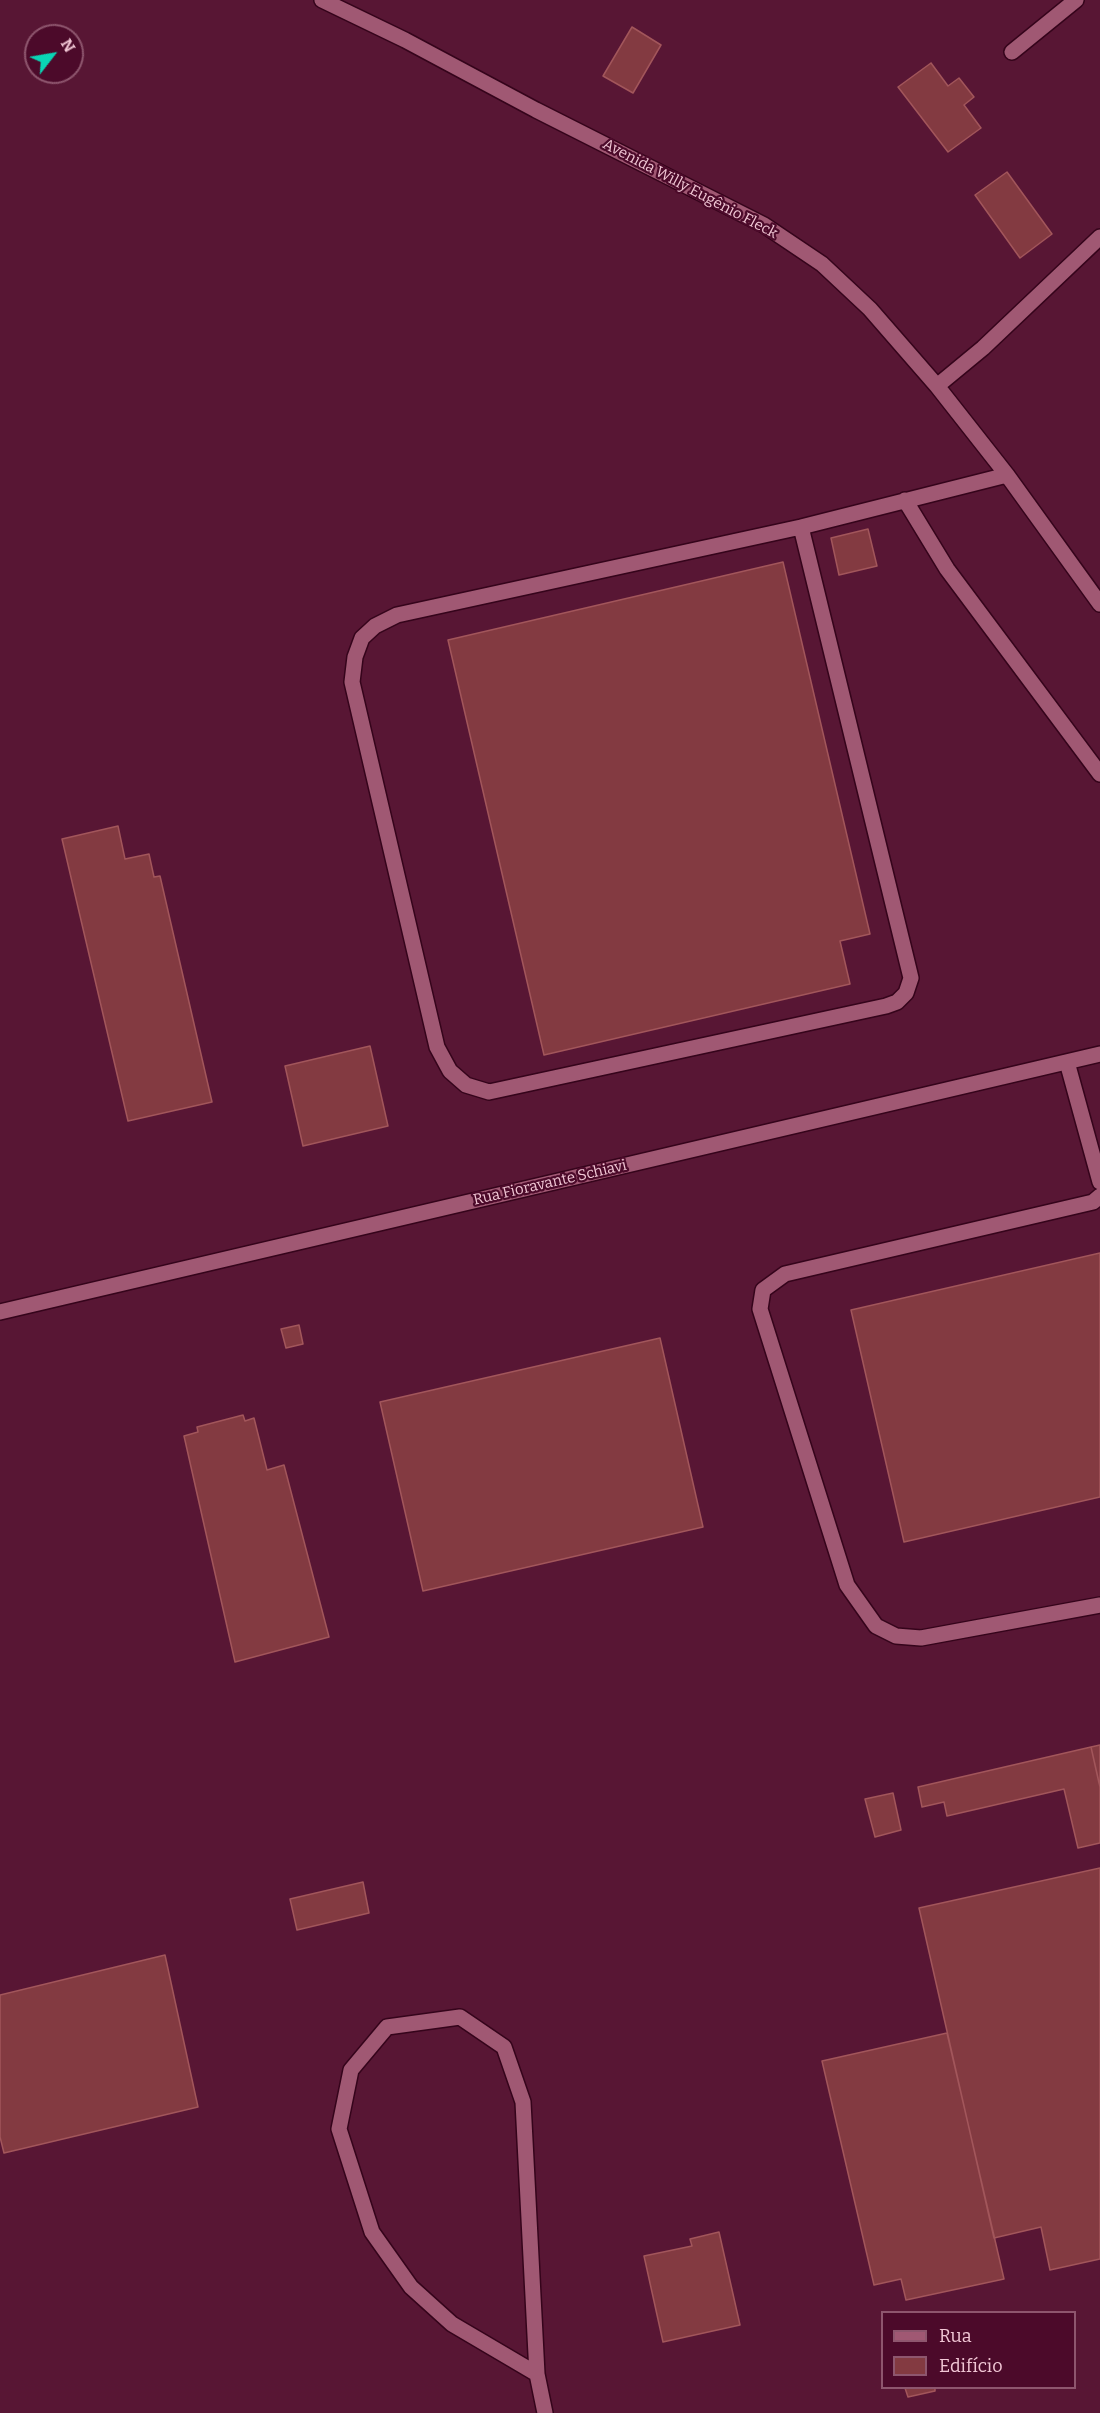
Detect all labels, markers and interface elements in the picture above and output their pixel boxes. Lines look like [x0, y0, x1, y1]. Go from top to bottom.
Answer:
north arrow [24, 24, 84, 84]
text: N [57, 35, 79, 56]
street label: Avenida Willy Eugênio Fleck [600, 135, 780, 243]
street label: Rua Fioravante Schiavi [471, 1157, 629, 1209]
legend [881, 2311, 1076, 2389]
text: Rua [939, 2325, 972, 2347]
text: Edifício [939, 2355, 1003, 2377]

